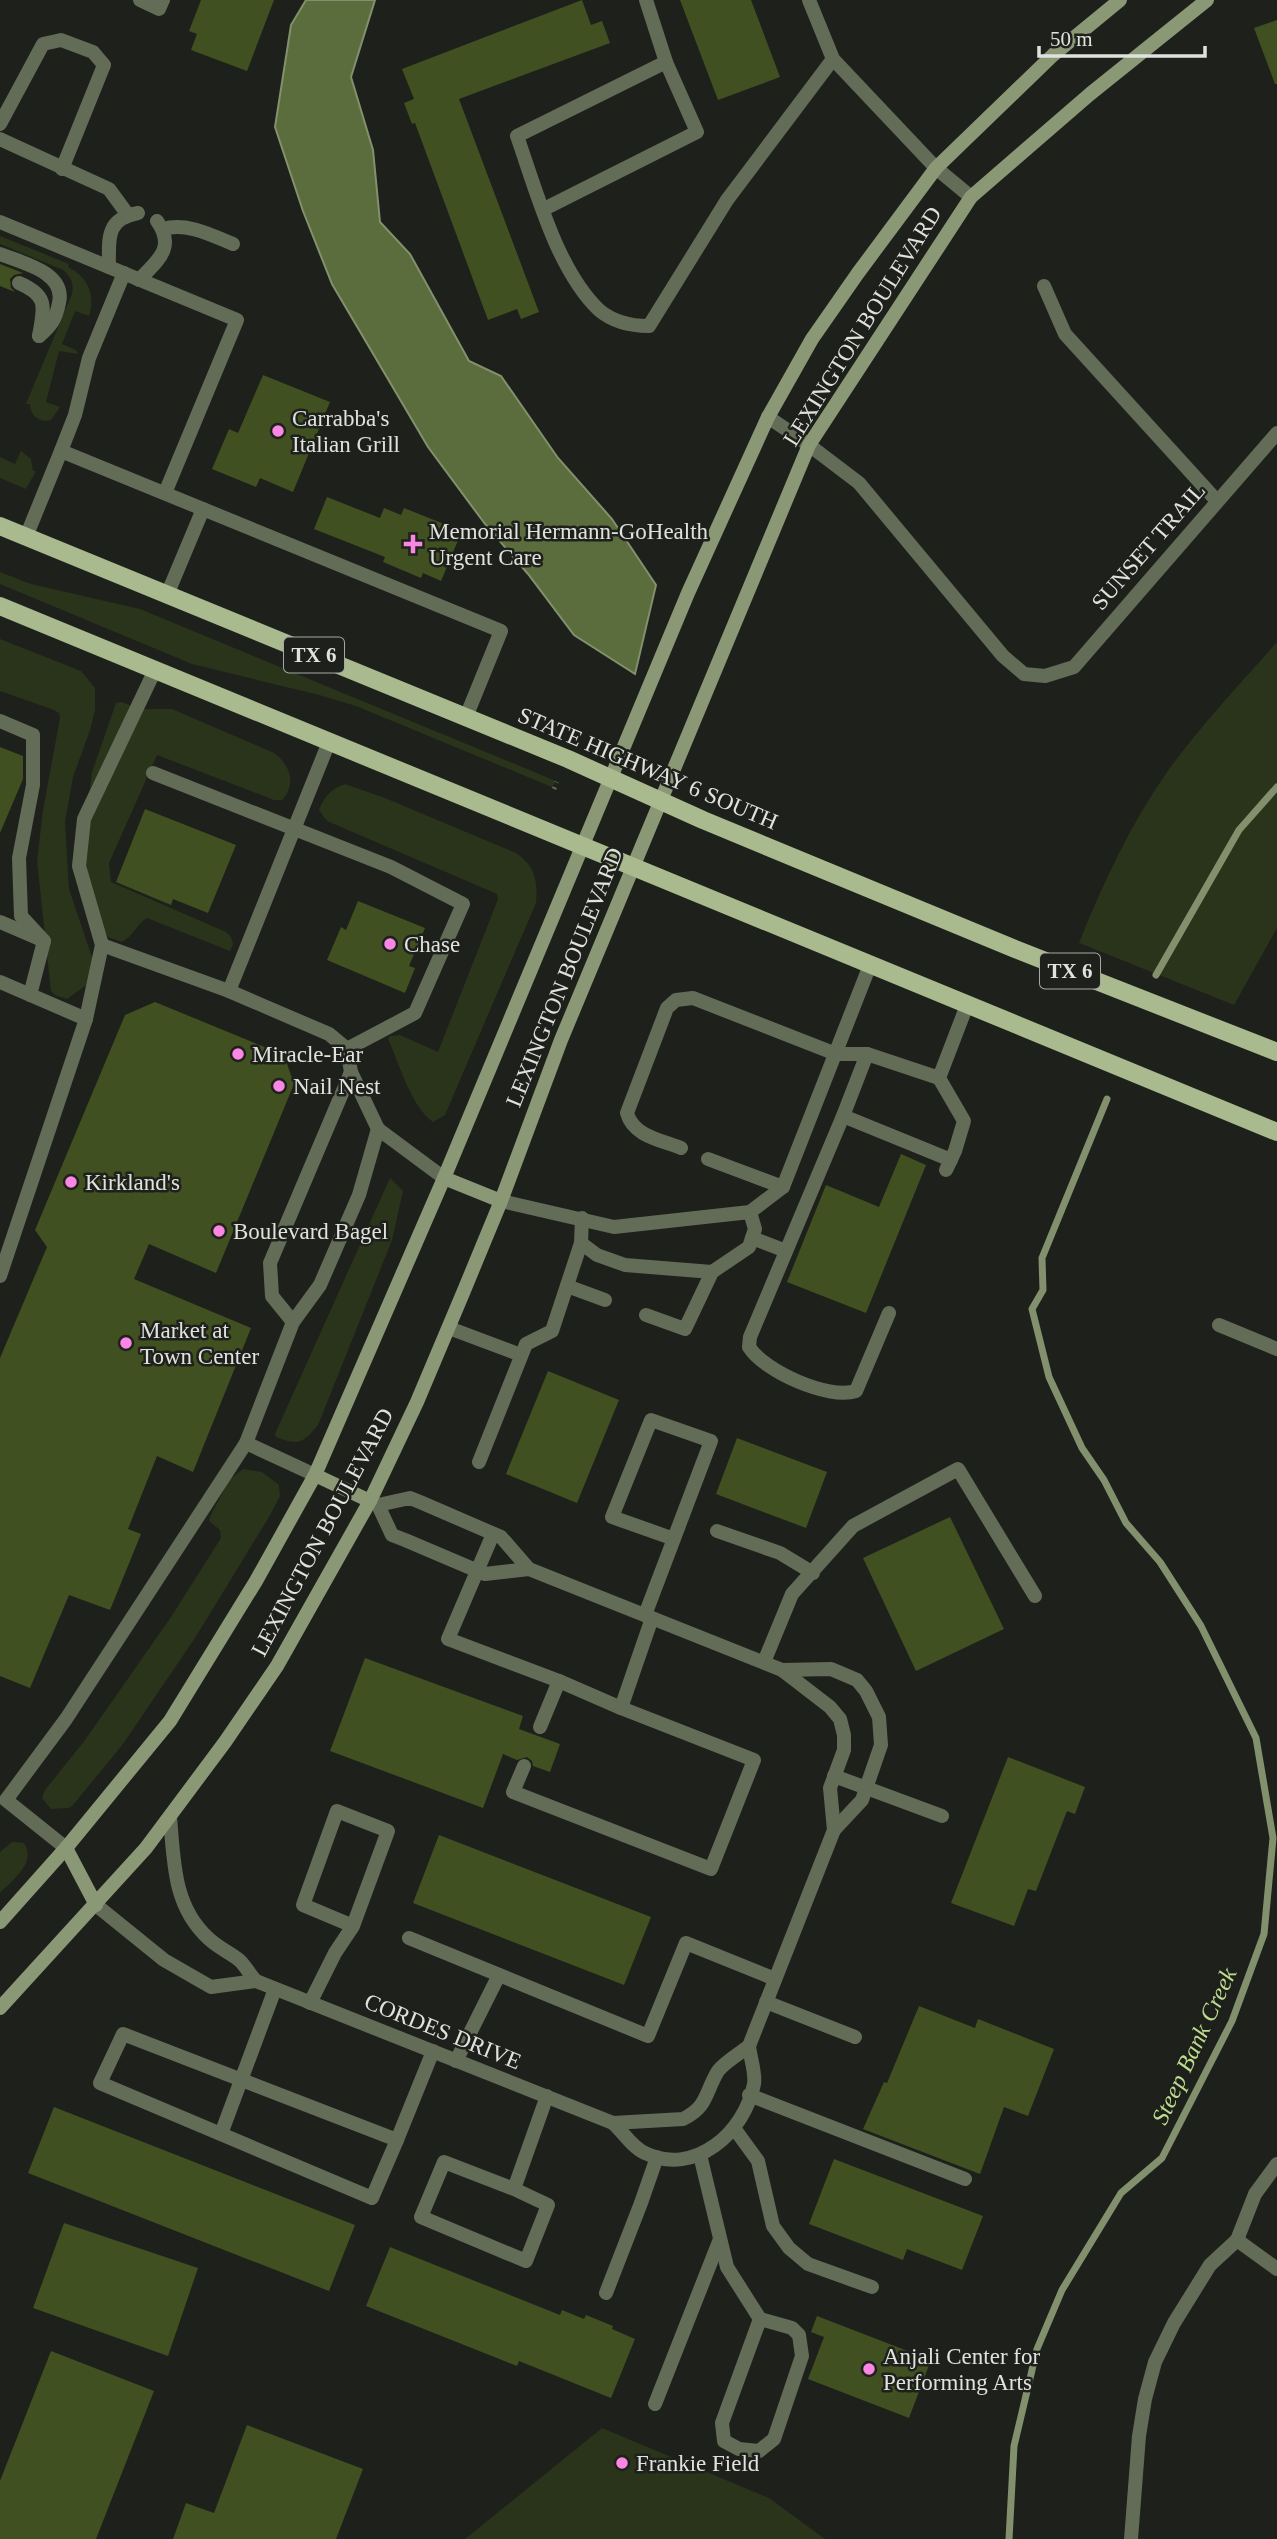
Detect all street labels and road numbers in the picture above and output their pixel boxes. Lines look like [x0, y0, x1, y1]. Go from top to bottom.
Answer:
street label: LEXINGTON BOULEVARD [778, 202, 946, 450]
street label: SUNSET TRAIL [1087, 478, 1210, 615]
road number: TX 6 [284, 638, 344, 672]
street label: STATE HIGHWAY 6 SOUTH [514, 702, 781, 835]
street label: LEXINGTON BOULEVARD [501, 844, 628, 1110]
road number: TX 6 [1040, 954, 1100, 988]
street label: LEXINGTON BOULEVARD [246, 1404, 399, 1660]
street label: CORDES DRIVE [361, 1989, 525, 2074]

